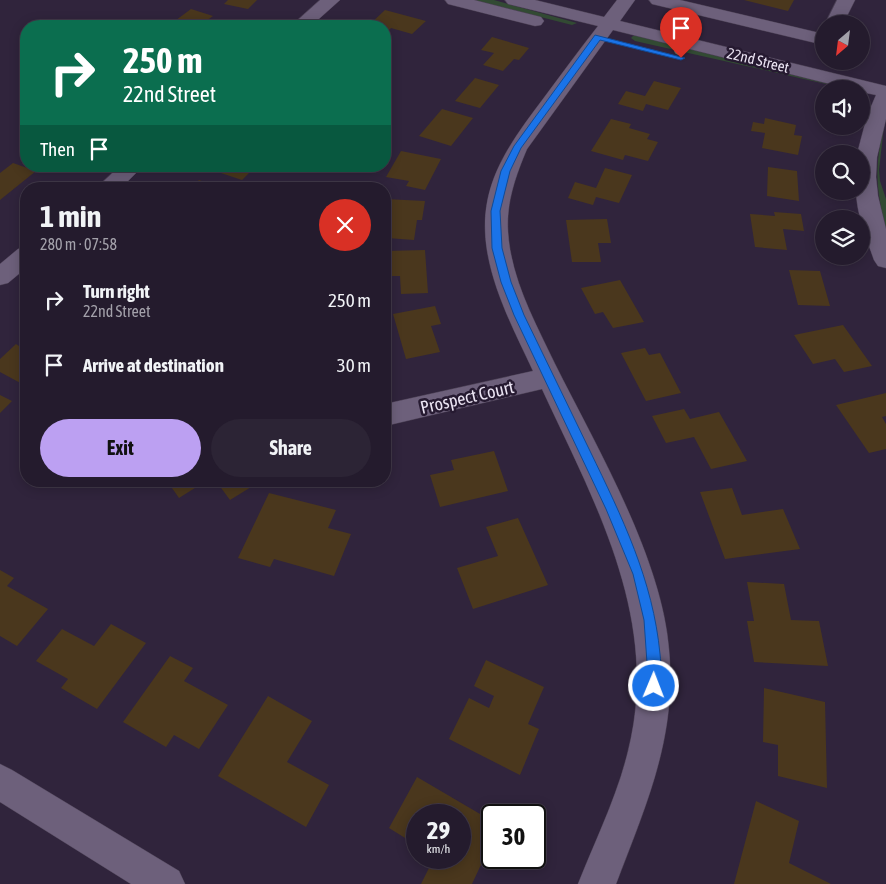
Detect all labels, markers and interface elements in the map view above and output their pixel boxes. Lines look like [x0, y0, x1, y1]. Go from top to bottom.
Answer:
pin [660, 7, 702, 58]
icon: arrive [667, 14, 695, 42]
north arrow [815, 15, 870, 70]
map controls [815, 15, 870, 265]
icon: right [40, 40, 105, 105]
text: 250 m [123, 40, 202, 80]
street label: 22nd Street [725, 44, 791, 76]
button: sound [815, 80, 870, 135]
text: 22nd Street [123, 81, 216, 107]
icon: arrive [85, 135, 113, 163]
text: Then [40, 138, 75, 160]
button: search [815, 145, 870, 200]
text: 1 min [40, 199, 101, 233]
button: close [319, 199, 371, 251]
button: layers [815, 210, 870, 265]
text: 280 m · 07:58 [40, 235, 117, 253]
text: Turn right [83, 280, 150, 302]
icon: right [40, 286, 68, 314]
text: 250 m [328, 289, 371, 311]
text: 22nd Street [83, 302, 151, 320]
icon: arrive [40, 351, 68, 379]
text: Arrive at destination [83, 354, 224, 376]
text: 30 m [337, 354, 371, 376]
street label: Prospect Court [418, 376, 516, 418]
button: Exit [40, 419, 201, 477]
button: Share [211, 419, 371, 477]
position arrow [627, 659, 679, 711]
speed limit sign: 30 [481, 804, 546, 869]
text: 29 [427, 816, 450, 844]
text: km/h [427, 842, 450, 856]

